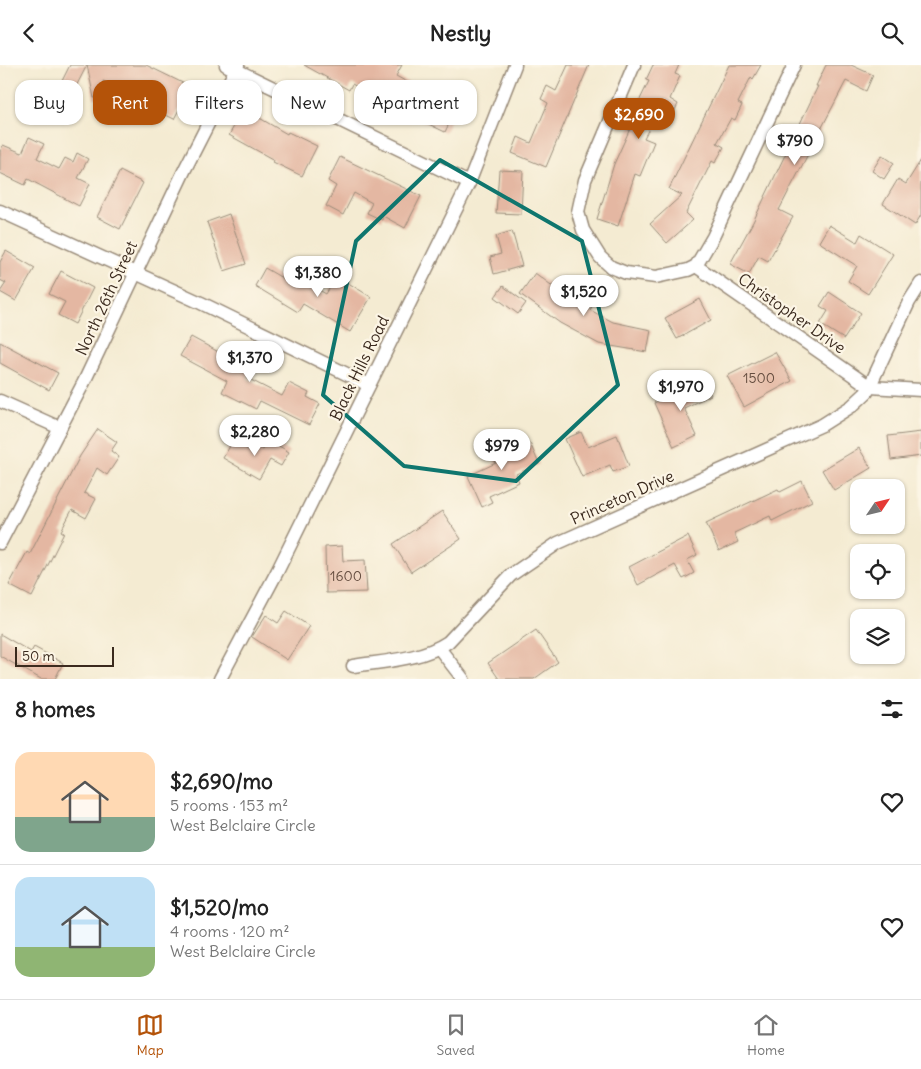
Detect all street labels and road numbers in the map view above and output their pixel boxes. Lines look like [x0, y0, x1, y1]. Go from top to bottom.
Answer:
street label: North 26th Street [71, 237, 142, 358]
street label: Christopher Drive [734, 268, 850, 358]
street label: Black Hills Road [325, 312, 393, 424]
street label: Princeton Drive [567, 465, 677, 529]

